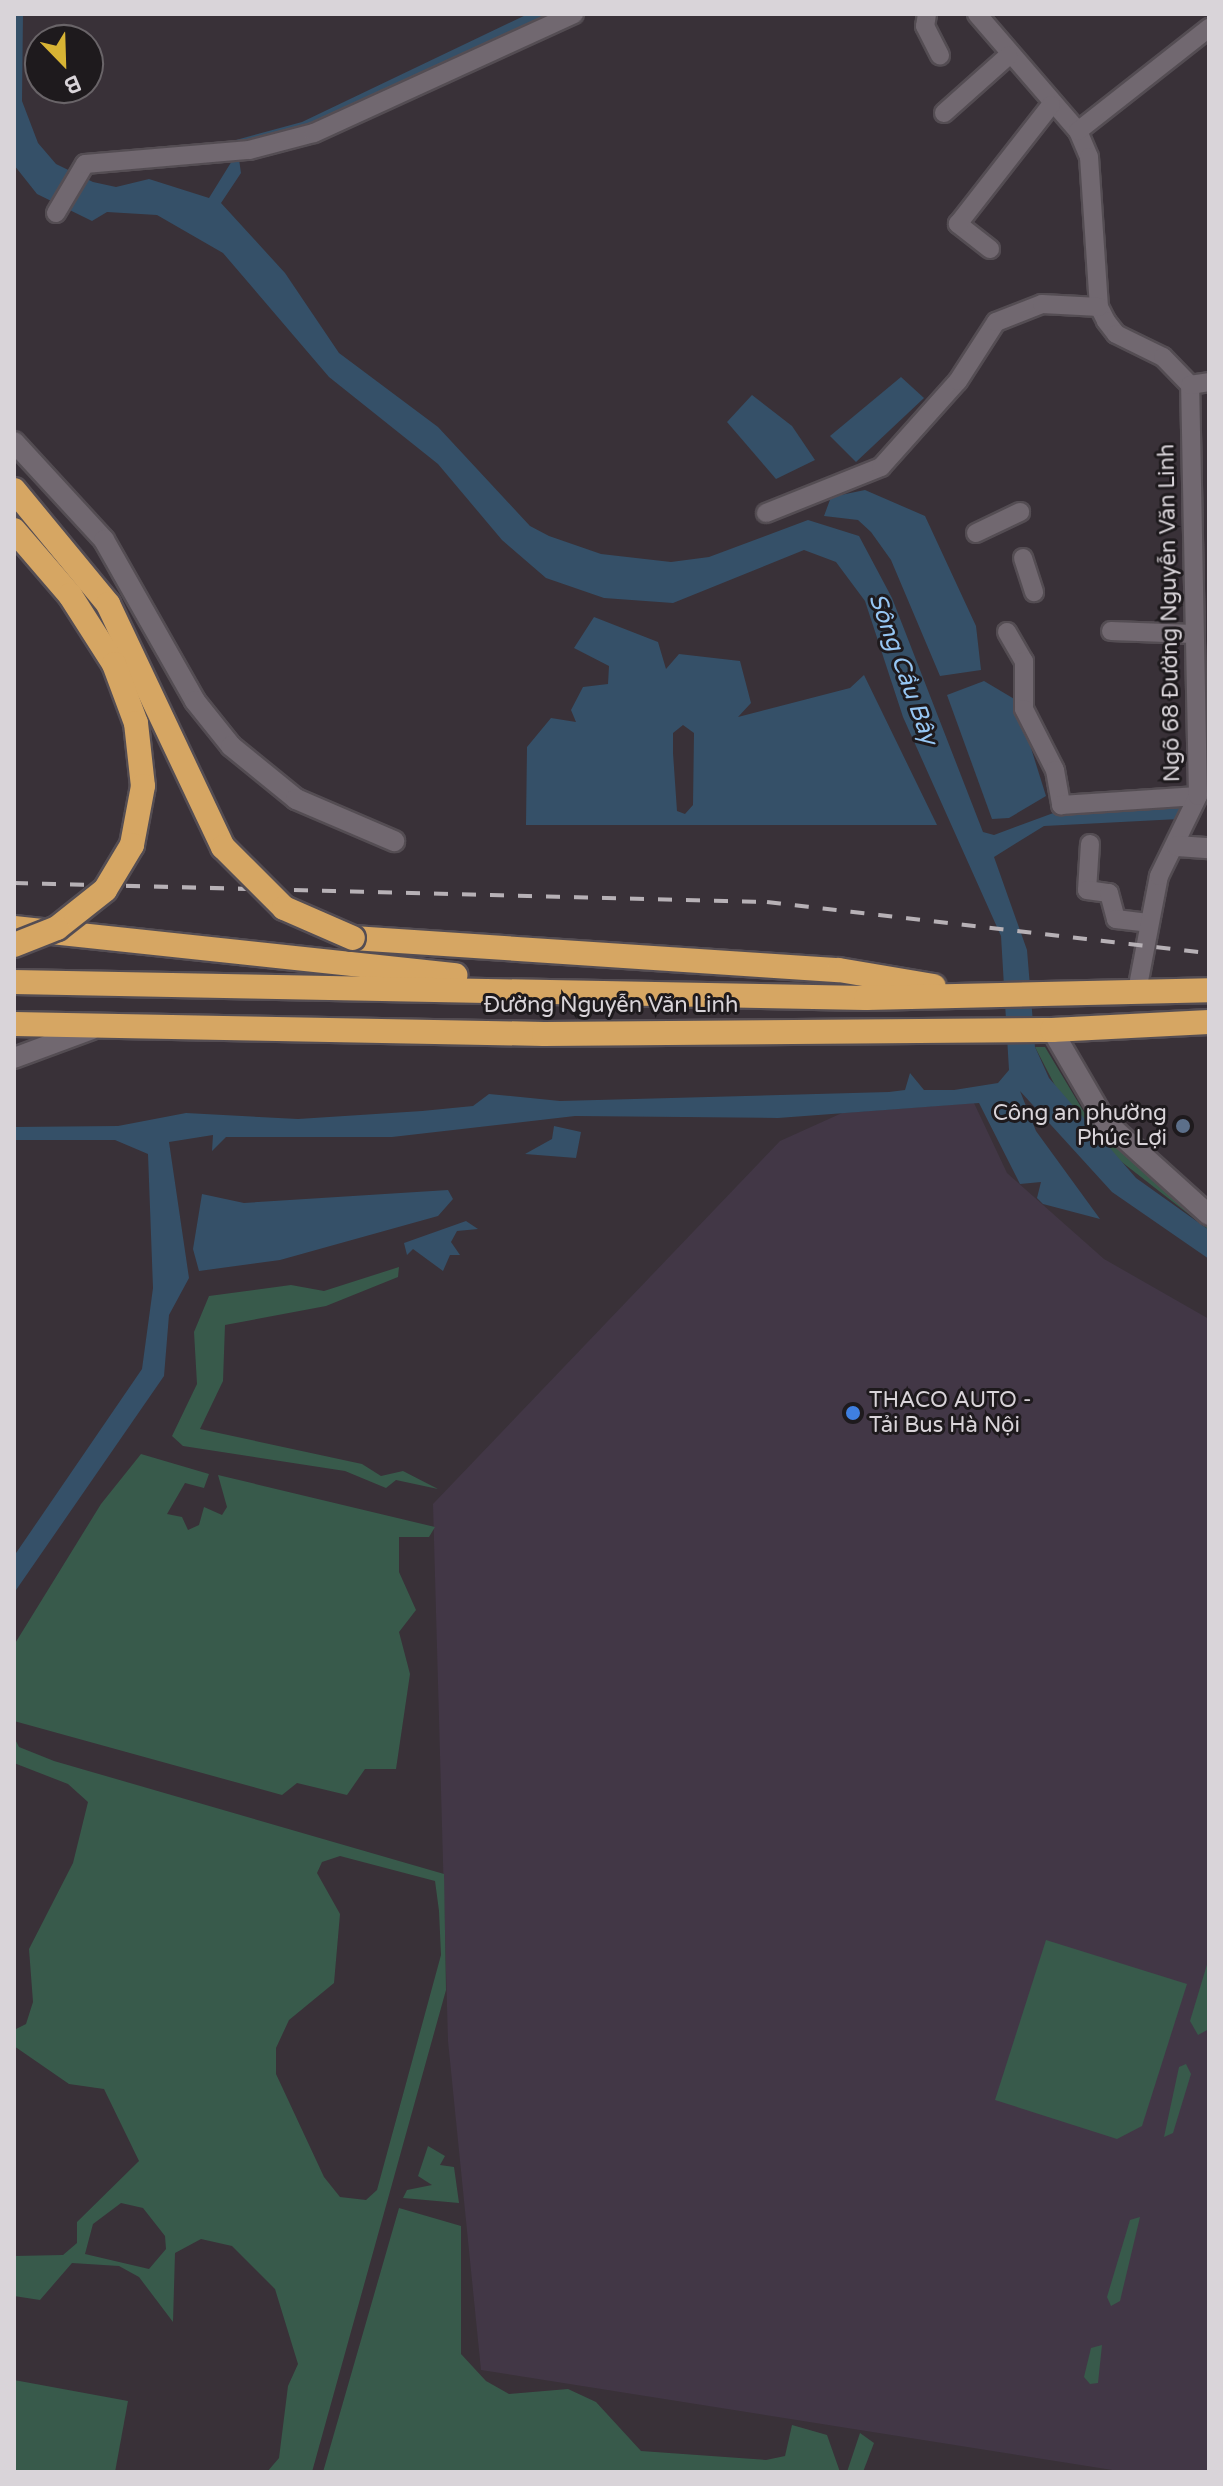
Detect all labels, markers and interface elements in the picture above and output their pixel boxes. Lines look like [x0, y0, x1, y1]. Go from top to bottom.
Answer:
north arrow [24, 24, 104, 104]
text: B [60, 69, 85, 99]
street label: Ngõ 68 Đường Nguyễn Văn Linh [1154, 444, 1186, 782]
water label: Sông Cầu Bây [862, 589, 944, 749]
street label: Đường Nguyễn Văn Linh [484, 993, 738, 1019]
place label: Công an phường Phúc Lợi [993, 1100, 1167, 1152]
marker: Công an phường Phúc Lợi [1174, 1117, 1192, 1135]
place label: THACO AUTO - Tải Bus Hà Nội [869, 1387, 1032, 1438]
marker: THACO AUTO - Tải Bus Hà Nội [844, 1404, 862, 1422]

